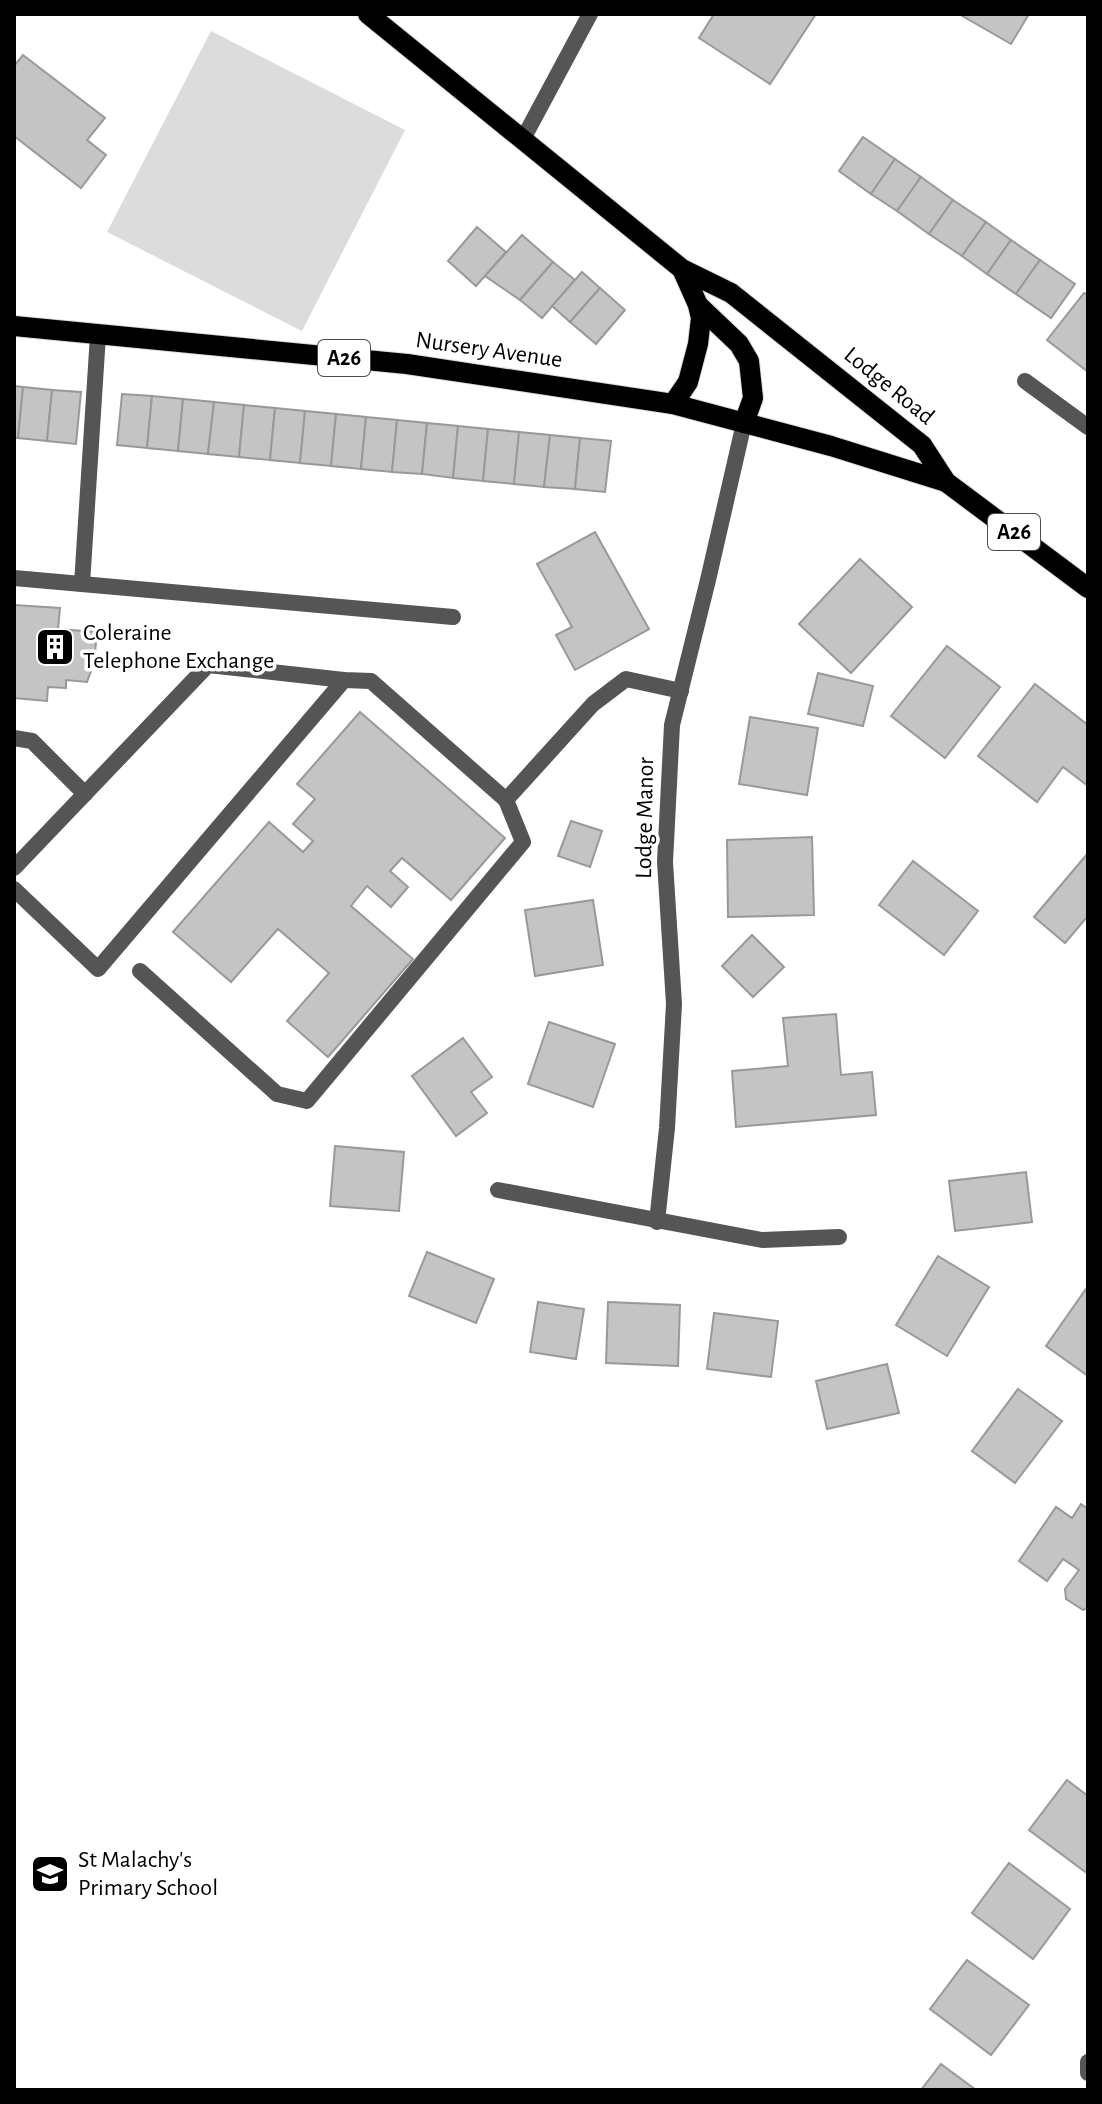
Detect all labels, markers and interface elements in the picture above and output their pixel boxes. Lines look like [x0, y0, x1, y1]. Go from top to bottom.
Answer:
street label: Nursery Avenue [414, 328, 564, 372]
road number: A26 [318, 340, 370, 376]
street label: Lodge Road [839, 343, 939, 429]
road number: A26 [988, 514, 1040, 550]
place label: Coleraine Telephone Exchange [83, 621, 274, 673]
building icon: Coleraine Telephone Exchange [34, 626, 76, 668]
street label: Lodge Manor [632, 757, 658, 879]
place label: St Malachy's Primary School [78, 1848, 218, 1900]
school or university icon: St Malachy's Primary School [29, 1853, 71, 1895]

